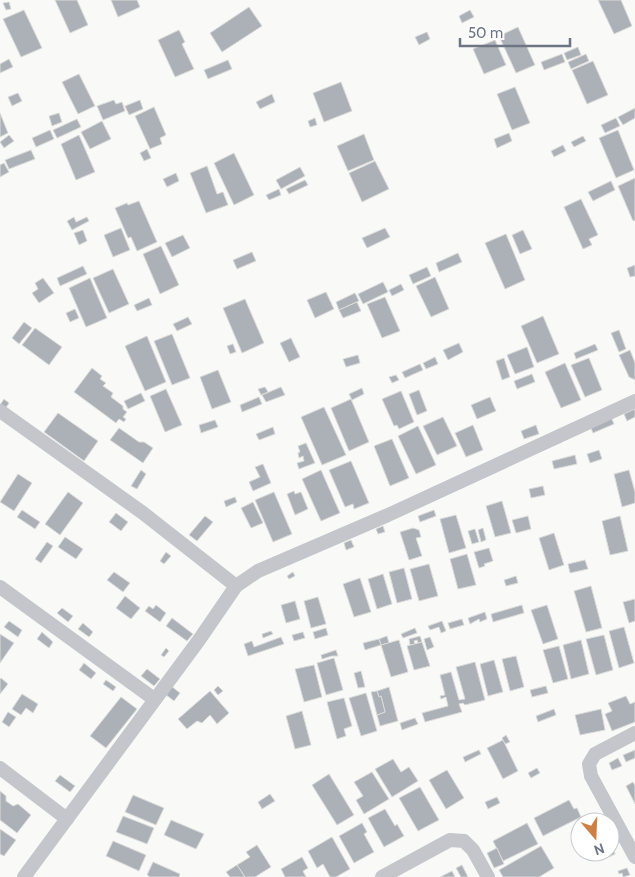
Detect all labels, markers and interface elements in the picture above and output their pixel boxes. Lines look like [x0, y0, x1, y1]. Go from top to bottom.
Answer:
scale bar [460, 15, 570, 47]
text: 50 m [468, 24, 503, 42]
north arrow [570, 812, 620, 862]
text: N [592, 839, 607, 859]

